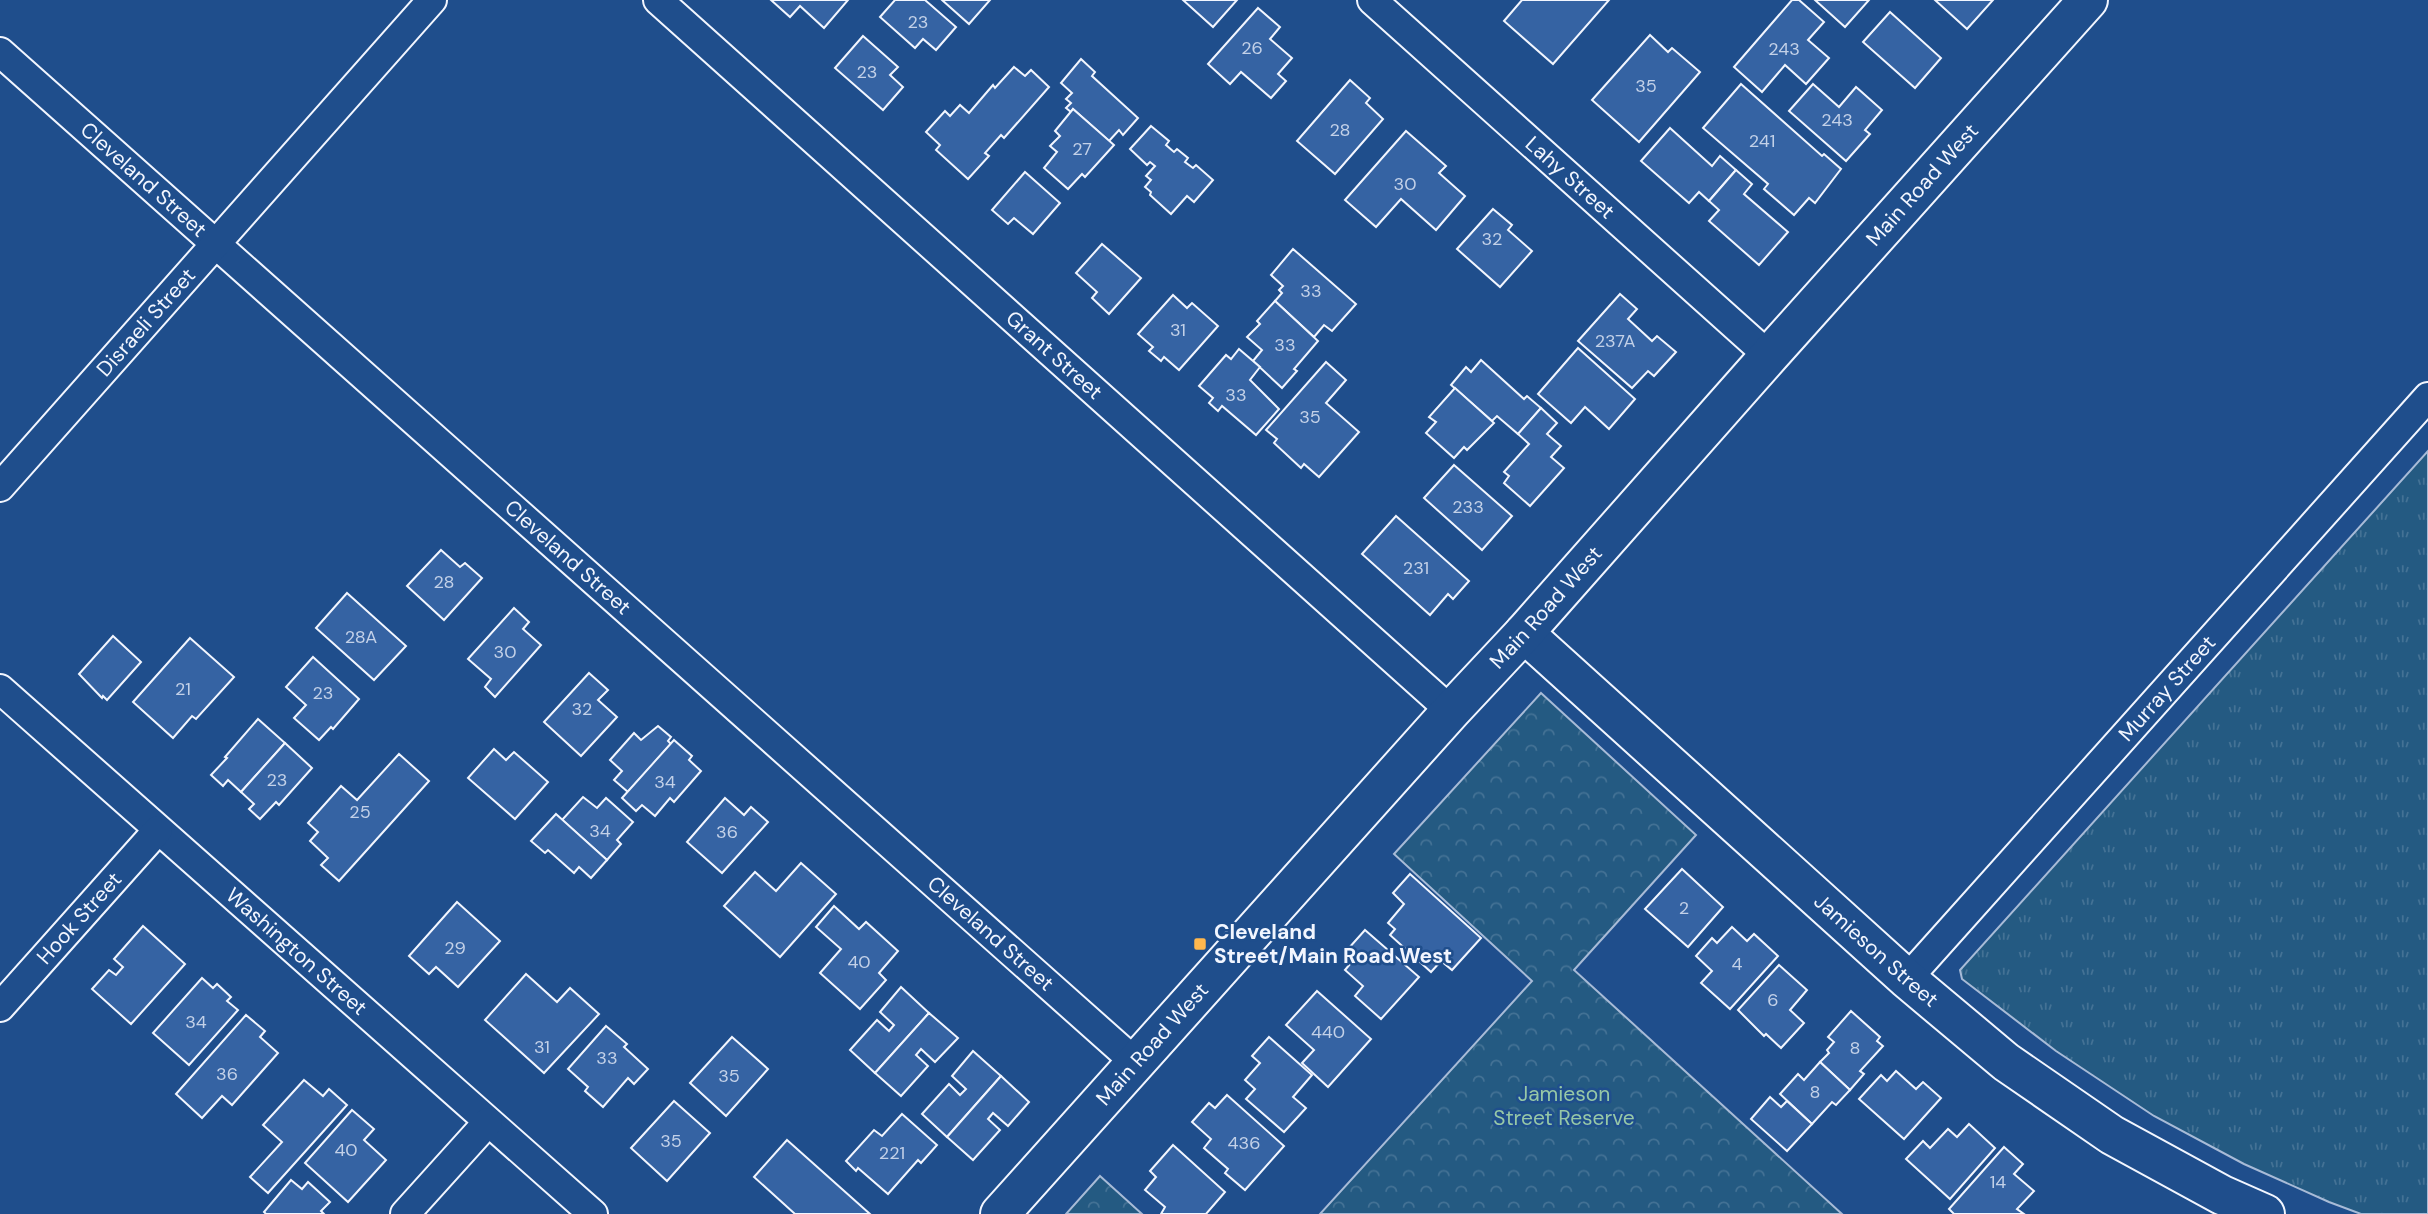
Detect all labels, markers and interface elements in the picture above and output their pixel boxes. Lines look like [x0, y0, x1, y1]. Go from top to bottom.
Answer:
house number: 23 [907, 10, 929, 34]
house number: 26 [1241, 36, 1263, 60]
house number: 243 [1768, 37, 1800, 61]
house number: 23 [856, 60, 878, 84]
house number: 35 [1635, 74, 1657, 98]
house number: 243 [1821, 108, 1853, 132]
street label: Cleveland Street [74, 116, 213, 243]
street label: Main Road West [1860, 117, 1985, 252]
house number: 28 [1329, 118, 1351, 142]
house number: 241 [1749, 129, 1775, 153]
street label: Lahy Street [1519, 130, 1621, 225]
house number: 27 [1072, 137, 1092, 161]
house number: 30 [1394, 172, 1416, 196]
house number: 32 [1481, 227, 1503, 251]
street label: Disraeli Street [90, 262, 202, 383]
house number: 33 [1300, 279, 1322, 303]
street label: Grant Street [1000, 304, 1108, 406]
house number: 31 [1170, 318, 1186, 342]
house number: 237A [1595, 329, 1635, 353]
house number: 33 [1274, 333, 1296, 357]
house number: 33 [1225, 383, 1247, 407]
house number: 35 [1299, 405, 1321, 429]
street label: Cleveland Street [499, 494, 637, 621]
house number: 233 [1452, 495, 1484, 519]
street label: Main Road West [1483, 540, 1608, 675]
house number: 231 [1403, 556, 1429, 580]
house number: 28 [433, 570, 455, 594]
house number: 28A [345, 625, 377, 649]
street label: Murray Street [2112, 629, 2222, 747]
house number: 30 [494, 640, 516, 664]
house number: 21 [175, 677, 191, 701]
house number: 23 [312, 681, 334, 705]
house number: 32 [571, 697, 593, 721]
house number: 23 [266, 768, 288, 792]
house number: 34 [654, 770, 676, 794]
house number: 25 [349, 800, 371, 824]
house number: 34 [589, 819, 611, 843]
house number: 36 [716, 820, 738, 844]
street label: Hook Street [31, 866, 128, 970]
street label: Cleveland Street [921, 870, 1060, 997]
street label: Washington Street [220, 881, 373, 1022]
street label: Jamieson Street [1808, 887, 1944, 1013]
house number: 2 [1679, 896, 1689, 920]
place label: Cleveland Street/Main Road West [1214, 918, 1452, 970]
house number: 29 [444, 936, 466, 960]
marker: Cleveland Street/Main Road West [1192, 936, 1208, 952]
house number: 40 [847, 950, 871, 974]
house number: 4 [1732, 952, 1743, 976]
street label: Main Road West [1090, 977, 1215, 1112]
house number: 6 [1767, 988, 1779, 1012]
house number: 34 [185, 1010, 207, 1034]
house number: 440 [1311, 1020, 1345, 1044]
house number: 31 [534, 1035, 550, 1059]
house number: 8 [1850, 1036, 1860, 1060]
house number: 33 [596, 1046, 618, 1070]
house number: 36 [216, 1062, 238, 1086]
house number: 35 [718, 1064, 740, 1088]
park label: Jamieson Street Reserve [1493, 1080, 1635, 1132]
house number: 8 [1810, 1080, 1820, 1104]
house number: 35 [660, 1129, 682, 1153]
house number: 436 [1228, 1131, 1260, 1155]
house number: 40 [334, 1138, 358, 1162]
house number: 221 [879, 1141, 905, 1165]
house number: 14 [1990, 1170, 2006, 1194]

